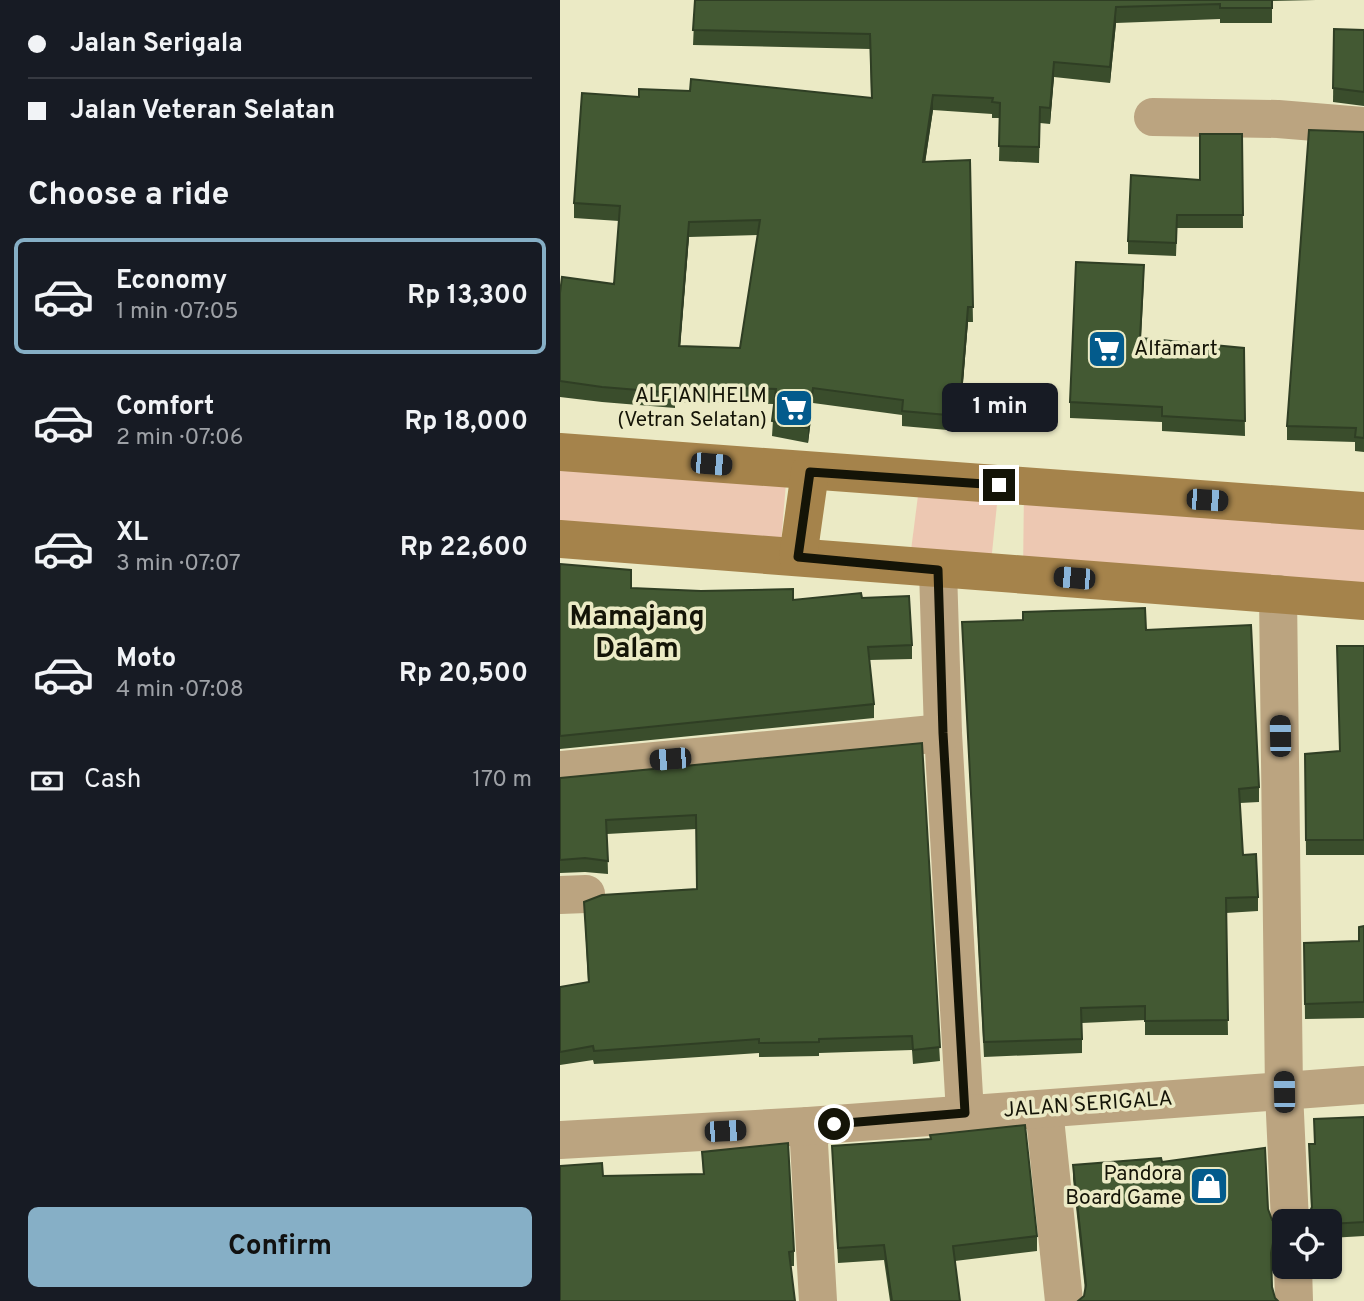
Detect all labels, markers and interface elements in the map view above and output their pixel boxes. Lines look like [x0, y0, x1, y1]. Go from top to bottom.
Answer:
text: Jalan Serigala [70, 28, 243, 61]
text: Jalan Veteran Selatan [70, 95, 335, 128]
text: Choose a ride [28, 176, 229, 216]
icon: car [32, 265, 95, 328]
text: Economy [116, 265, 227, 298]
text: Rp 13,300 [407, 280, 528, 313]
text: 1 min · 07:05 [116, 298, 238, 327]
supermarket icon: Alfamart [1086, 328, 1128, 370]
place label: Alfamart [1134, 336, 1218, 363]
place label: ALFIAN HELM (Vetran Selatan) [617, 383, 767, 434]
callout: 1 min [941, 384, 1057, 433]
supermarket icon: ALFIAN HELM (Vetran Selatan) [773, 387, 815, 429]
icon: car [32, 391, 95, 454]
text: Comfort [116, 391, 214, 424]
text: 1 min [972, 393, 1028, 422]
text: Rp 18,000 [404, 406, 528, 439]
text: 2 min · 07:06 [116, 424, 243, 453]
car [690, 452, 733, 476]
route end [983, 469, 1015, 501]
car [1186, 488, 1229, 512]
icon: car [32, 517, 95, 580]
text: XL [116, 517, 148, 550]
text: Rp 22,600 [400, 532, 528, 565]
text: 3 min · 07:07 [116, 550, 241, 579]
car [1053, 566, 1096, 590]
district label: Mamajang Dalam [569, 600, 705, 668]
icon: car [32, 643, 95, 706]
text: Moto [116, 643, 176, 676]
text: Rp 20,500 [399, 658, 528, 691]
text: 4 min · 07:08 [116, 676, 244, 705]
car [1270, 715, 1291, 757]
car [649, 747, 692, 771]
icon: cash [28, 762, 66, 800]
text: Cash [84, 764, 141, 797]
text: 170 m [473, 766, 532, 795]
car [1274, 1071, 1295, 1113]
street label: JALAN SERIGALA [1003, 1086, 1173, 1124]
route start [818, 1108, 850, 1140]
car [704, 1119, 747, 1143]
place label: Pandora Board Game [1065, 1161, 1182, 1212]
shop icon: Pandora Board Game [1188, 1165, 1230, 1207]
button: Confirm [28, 1207, 532, 1287]
map controls [1272, 1209, 1342, 1279]
button: locate [1272, 1209, 1342, 1279]

